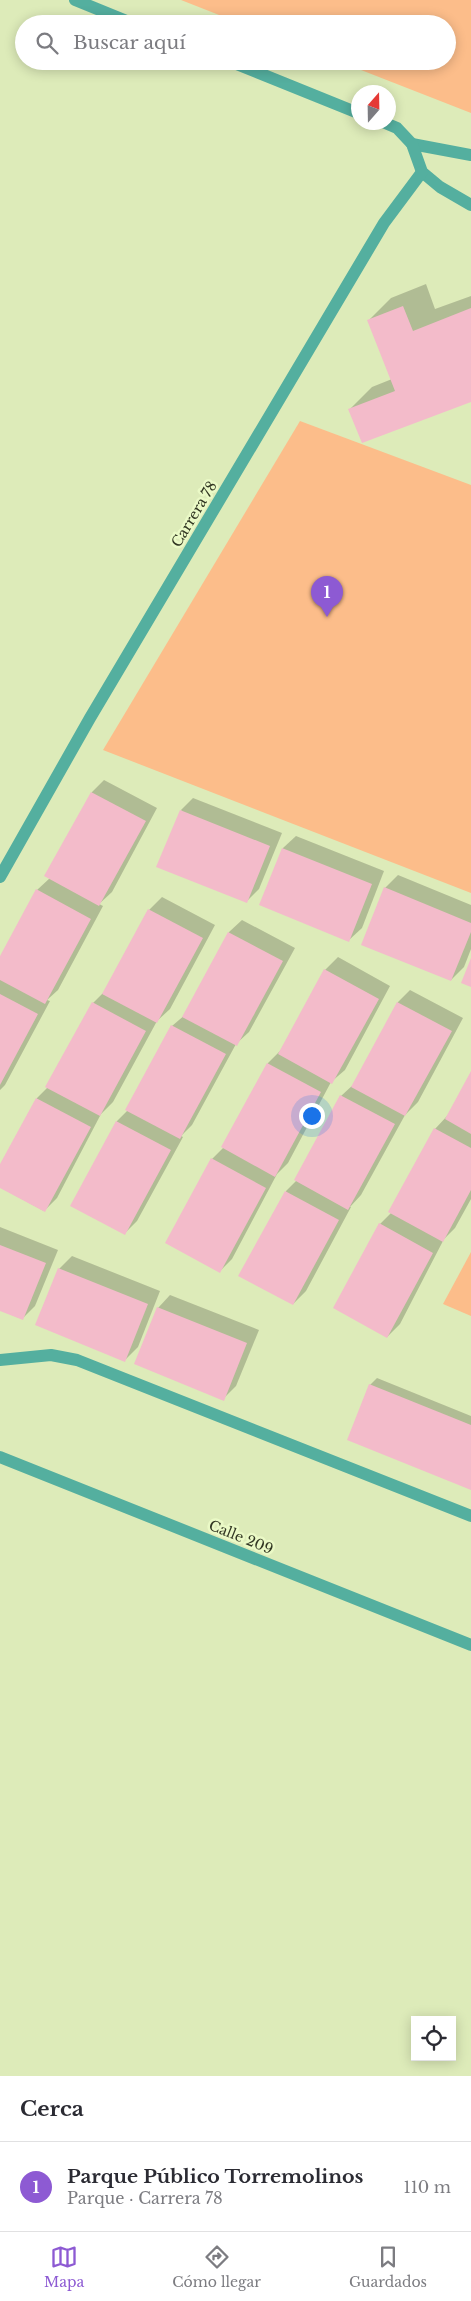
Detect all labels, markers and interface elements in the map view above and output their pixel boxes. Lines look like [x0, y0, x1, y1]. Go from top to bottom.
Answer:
search box [15, 15, 456, 70]
icon: search [33, 29, 61, 57]
text: Buscar aquí [73, 31, 186, 54]
north arrow [351, 85, 396, 130]
street label: Carrera 78 [167, 478, 221, 550]
pin: 1 [311, 576, 343, 617]
your location [299, 1103, 325, 1129]
street label: Calle 209 [206, 1516, 276, 1558]
map controls [411, 2016, 456, 2061]
button: locate [411, 2016, 456, 2061]
text: Cerca [20, 2096, 84, 2122]
text: Parque Público Torremolinos [67, 2165, 363, 2188]
text: 1 [33, 2177, 39, 2197]
text: 110 m [404, 2177, 451, 2197]
text: Parque · Carrera 78 [67, 2188, 223, 2208]
tab: Mapa [44, 2243, 84, 2291]
tab: Cómo llegar [172, 2243, 261, 2291]
tab: Guardados [349, 2243, 427, 2291]

